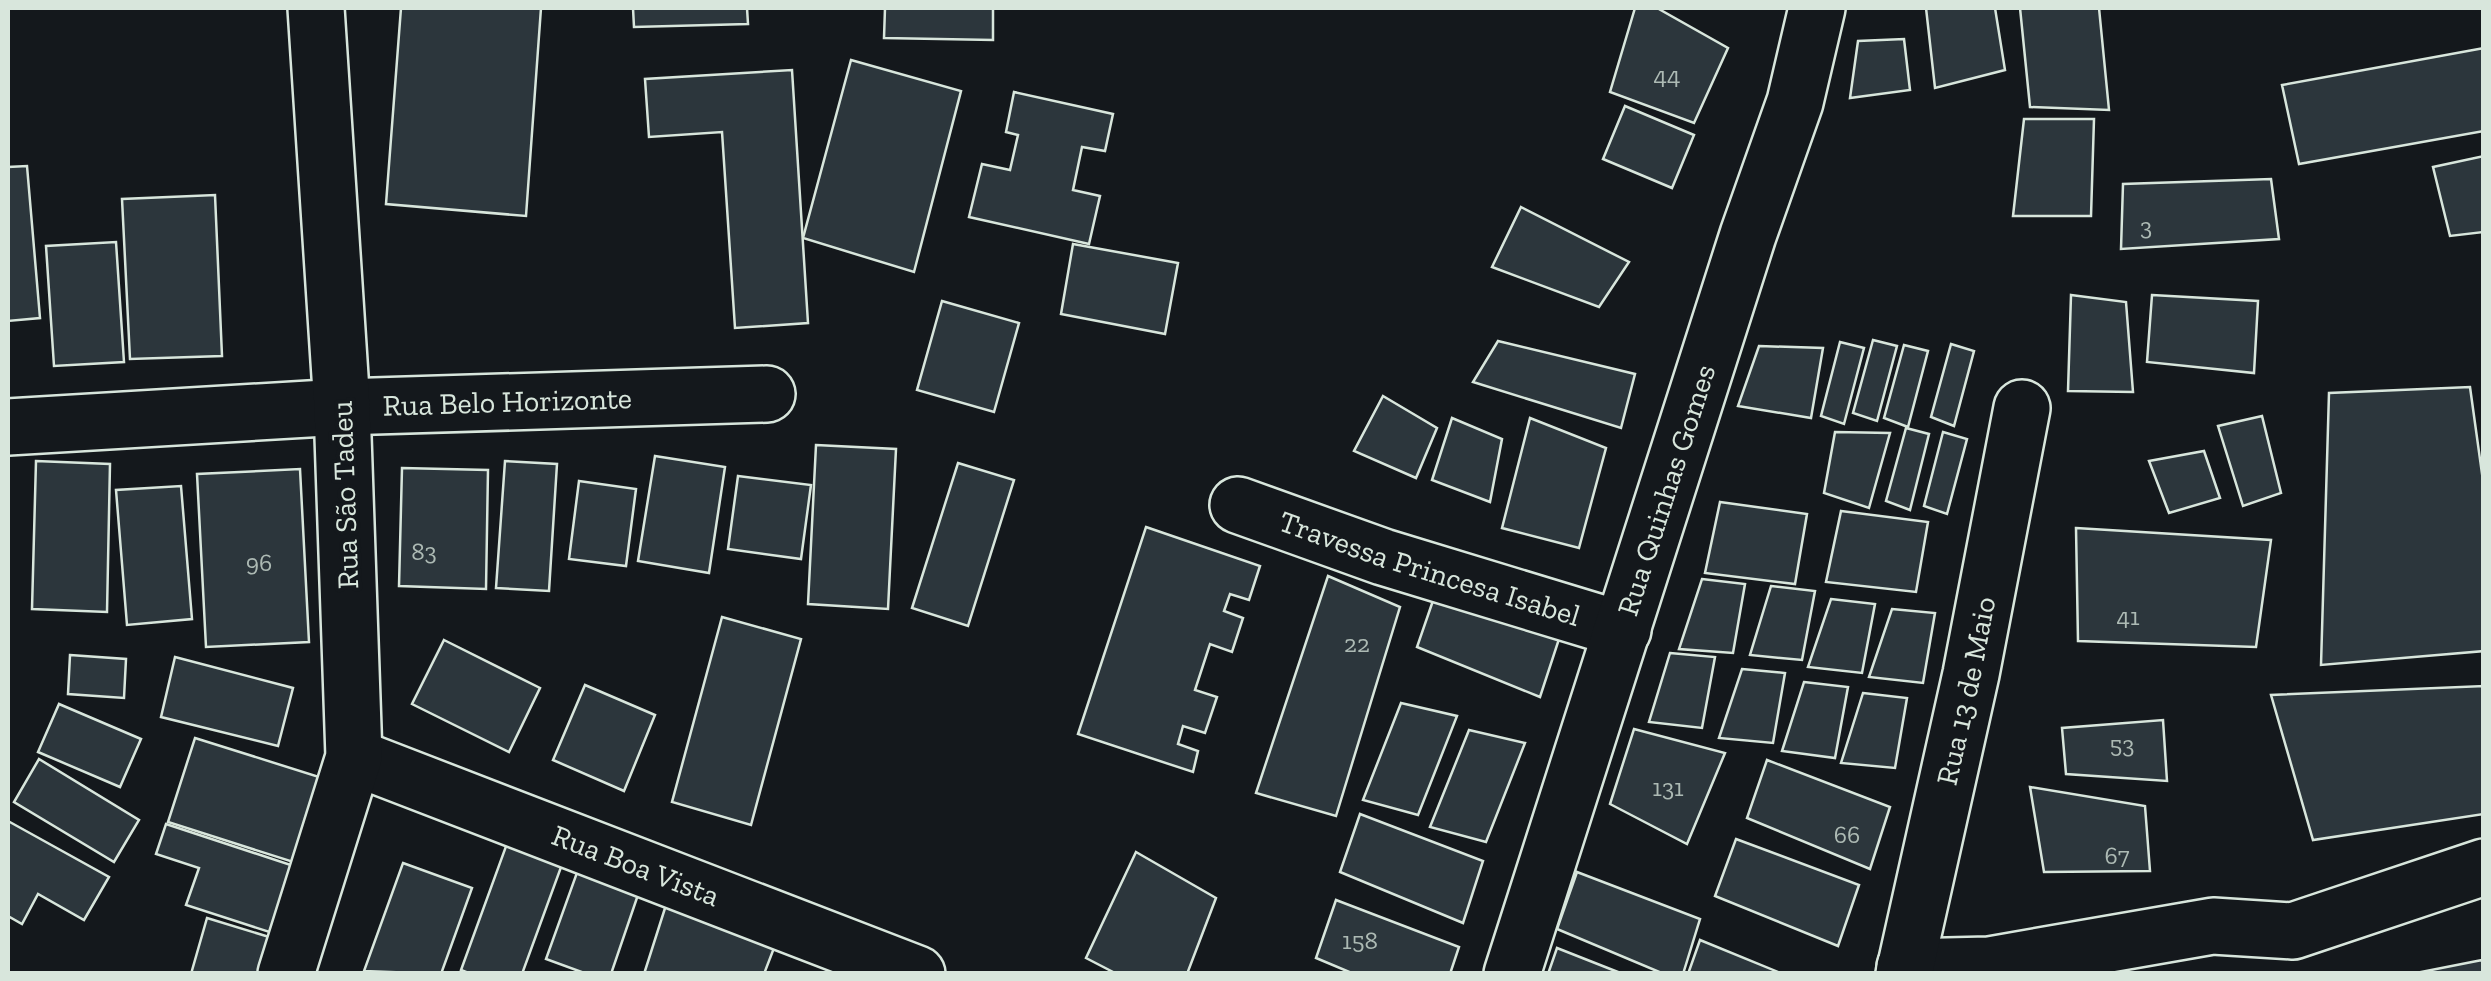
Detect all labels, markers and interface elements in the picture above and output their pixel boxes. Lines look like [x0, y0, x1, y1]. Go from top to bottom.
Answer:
house number: 44 [1654, 60, 1680, 90]
house number: 3 [2140, 211, 2152, 241]
street label: Rua Quinhas Gomes [1610, 360, 1724, 620]
street label: Rua Belo Horizonte [382, 380, 632, 424]
street label: Rua São Tadeu [324, 400, 366, 590]
street label: Travessa Princesa Isabel [1274, 503, 1584, 634]
house number: 83 [411, 536, 437, 566]
house number: 96 [246, 547, 272, 577]
street label: Rua 13 de Maio [1929, 594, 2003, 788]
house number: 41 [2116, 601, 2140, 631]
house number: 22 [1344, 628, 1370, 658]
house number: 53 [2109, 729, 2135, 759]
house number: 131 [1652, 772, 1684, 802]
street label: Rua Boa Vista [547, 817, 725, 914]
house number: 66 [1834, 819, 1860, 849]
house number: 67 [2104, 840, 2130, 870]
house number: 158 [1342, 925, 1378, 955]

